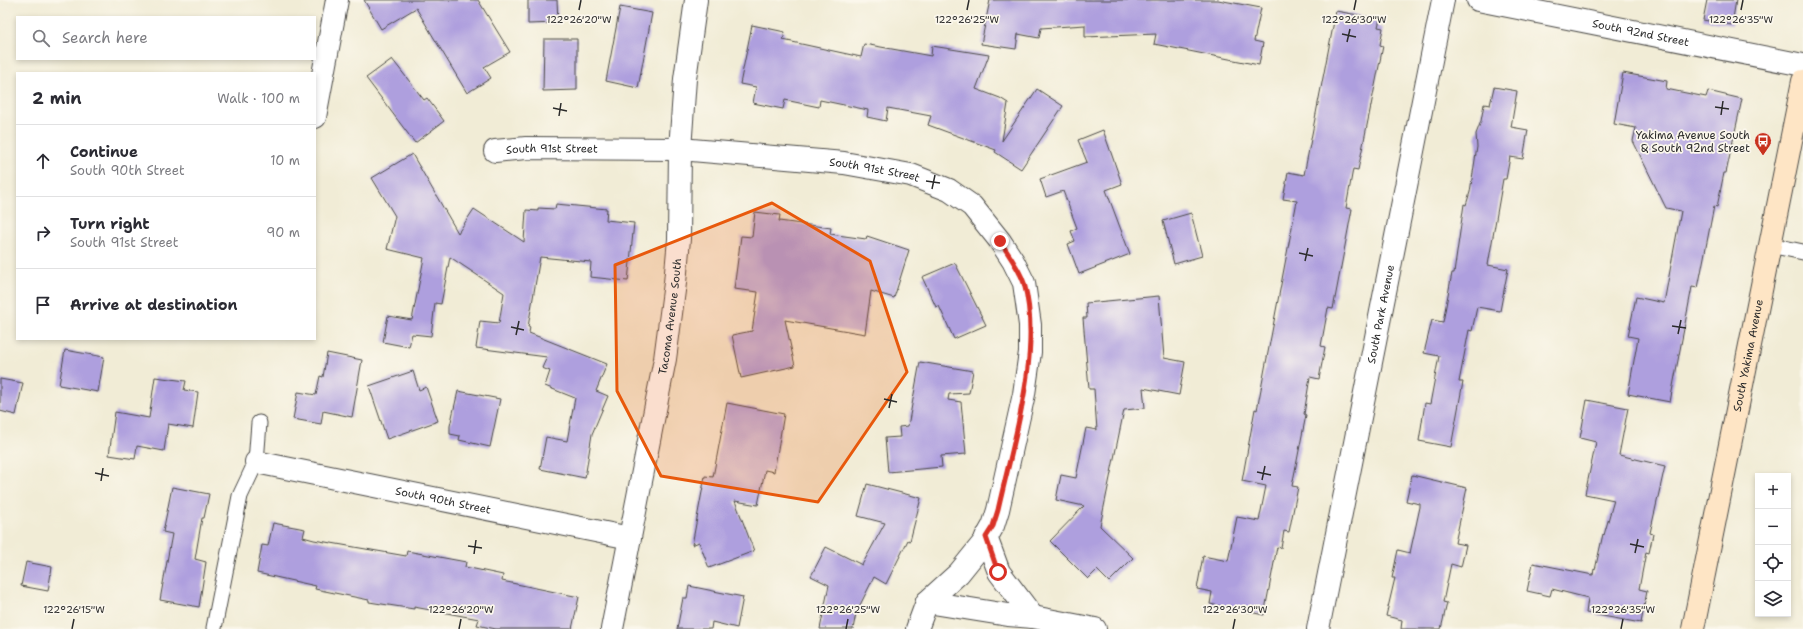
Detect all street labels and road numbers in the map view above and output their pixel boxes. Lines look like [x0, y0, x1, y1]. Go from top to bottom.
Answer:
street label: South 92nd Street [1591, 16, 1691, 50]
street label: South 91st Street [505, 140, 598, 157]
street label: South 91st Street [829, 154, 922, 185]
street label: Tacoma Avenue South [655, 257, 685, 376]
street label: South Park Avenue [1363, 263, 1398, 365]
street label: South Yakima Avenue [1729, 298, 1767, 413]
street label: South 90th Street [394, 483, 492, 517]

